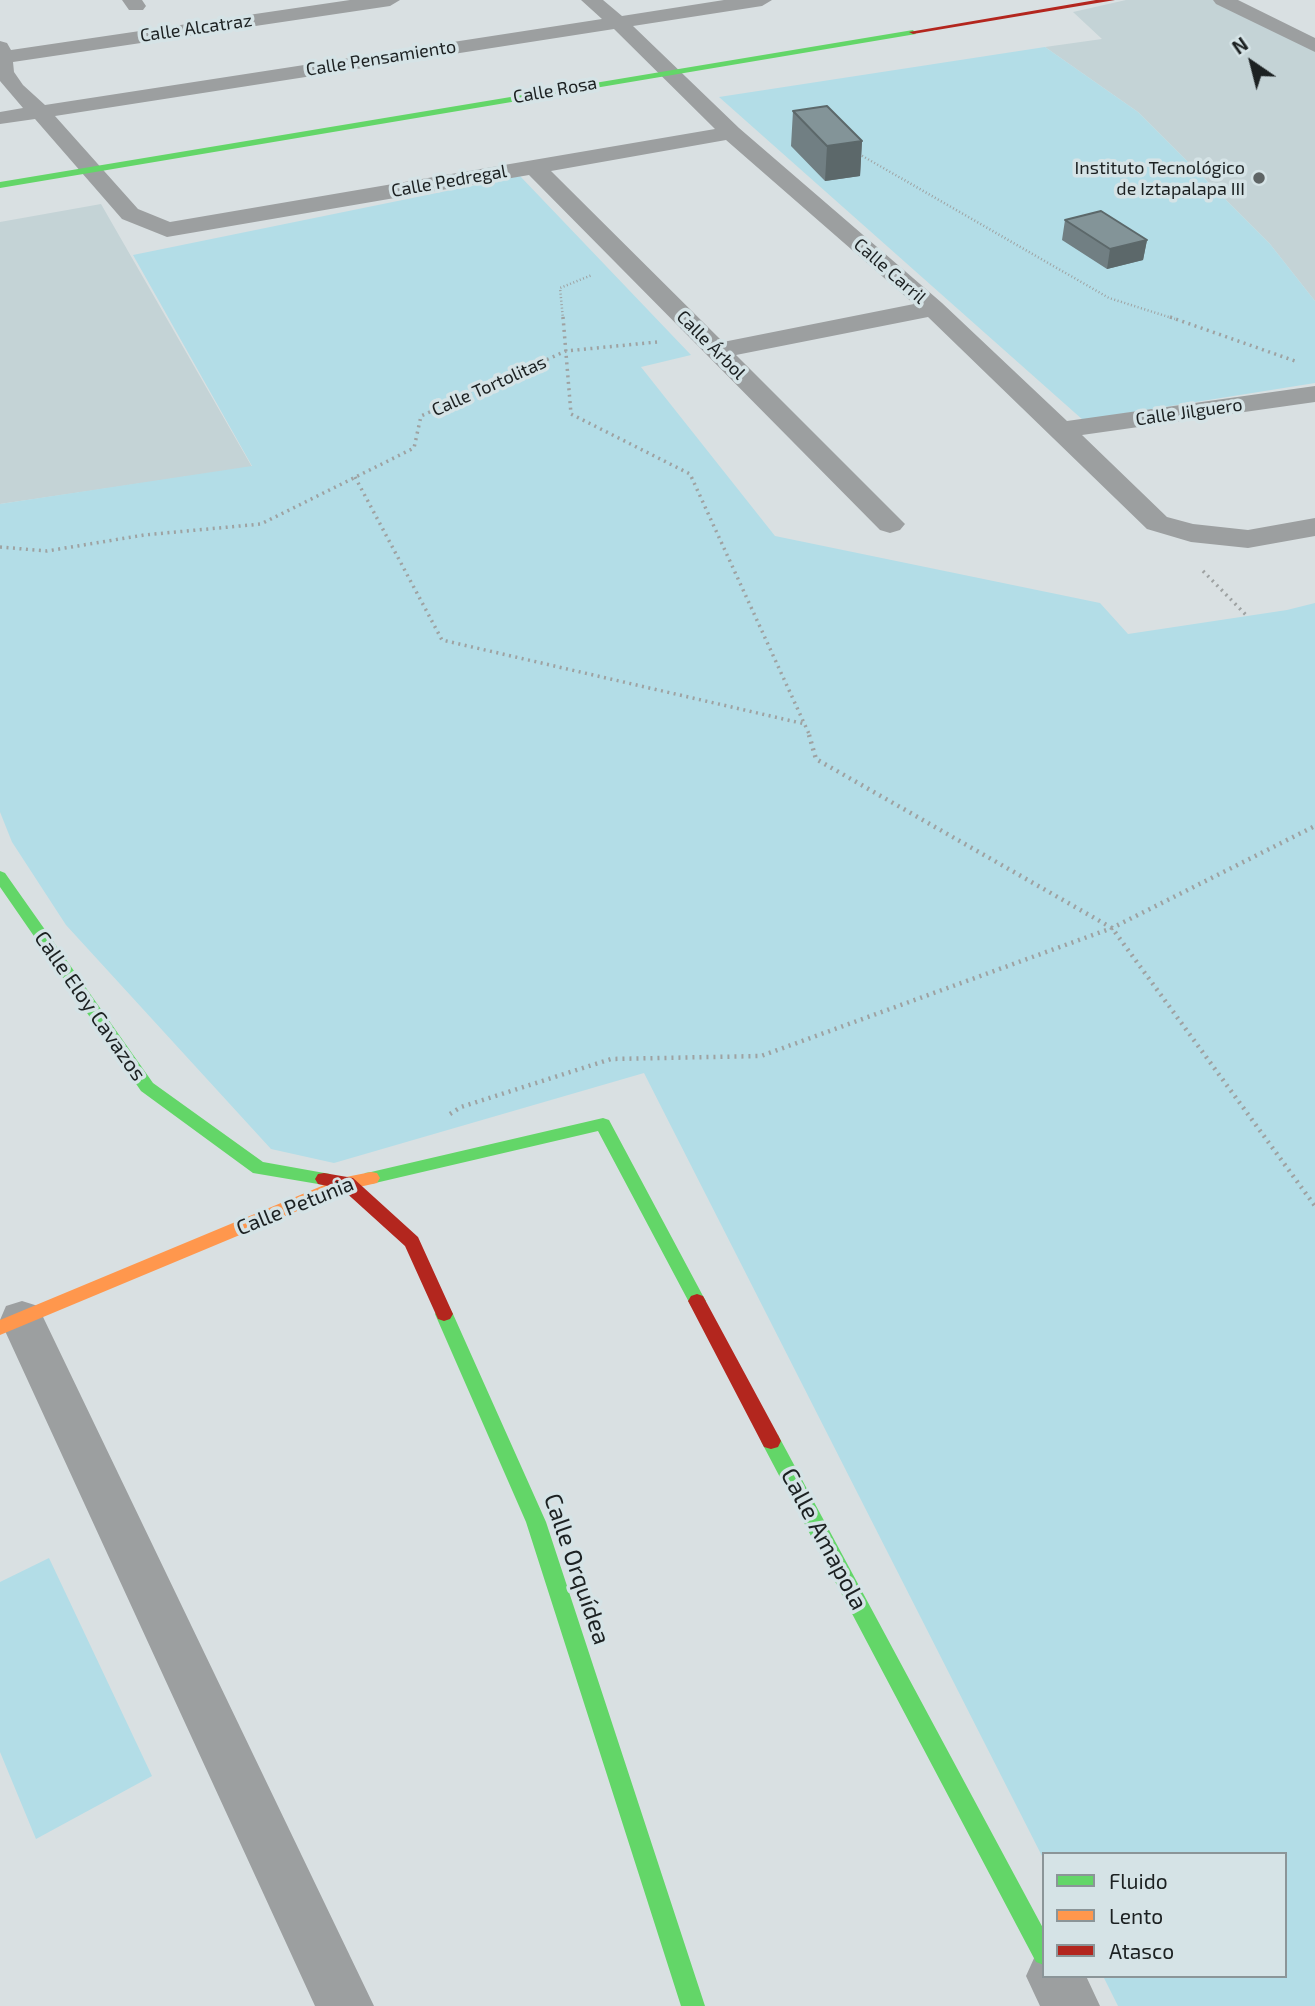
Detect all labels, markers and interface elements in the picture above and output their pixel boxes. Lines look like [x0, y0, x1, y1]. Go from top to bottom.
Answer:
street label: Calle Alcatraz [139, 9, 253, 47]
north arrow [1217, 28, 1287, 98]
text: N [1227, 32, 1252, 59]
street label: Calle Pensamiento [304, 35, 458, 81]
street label: Calle Rosa [511, 72, 599, 108]
place label: Instituto Tecnológico de Iztapalapa III [1075, 157, 1245, 200]
street label: Calle Pedregal [390, 160, 508, 202]
marker: Instituto Tecnológico de Iztapalapa III [1251, 170, 1267, 186]
street label: Calle Carril [849, 234, 931, 308]
street label: Calle Árbol [672, 306, 750, 384]
street label: Calle Tortolitas [428, 351, 550, 421]
street label: Calle Jilguero [1134, 394, 1244, 430]
street label: Calle Eloy Cavazos [29, 926, 151, 1086]
street label: Calle Petunia [233, 1171, 357, 1241]
street label: Calle Amapola [775, 1463, 873, 1615]
street label: Calle Orquídea [538, 1490, 616, 1648]
legend [1042, 1852, 1287, 1978]
text: Fluido [1109, 1868, 1168, 1893]
text: Lento [1109, 1903, 1163, 1928]
text: Atasco [1109, 1938, 1174, 1963]

